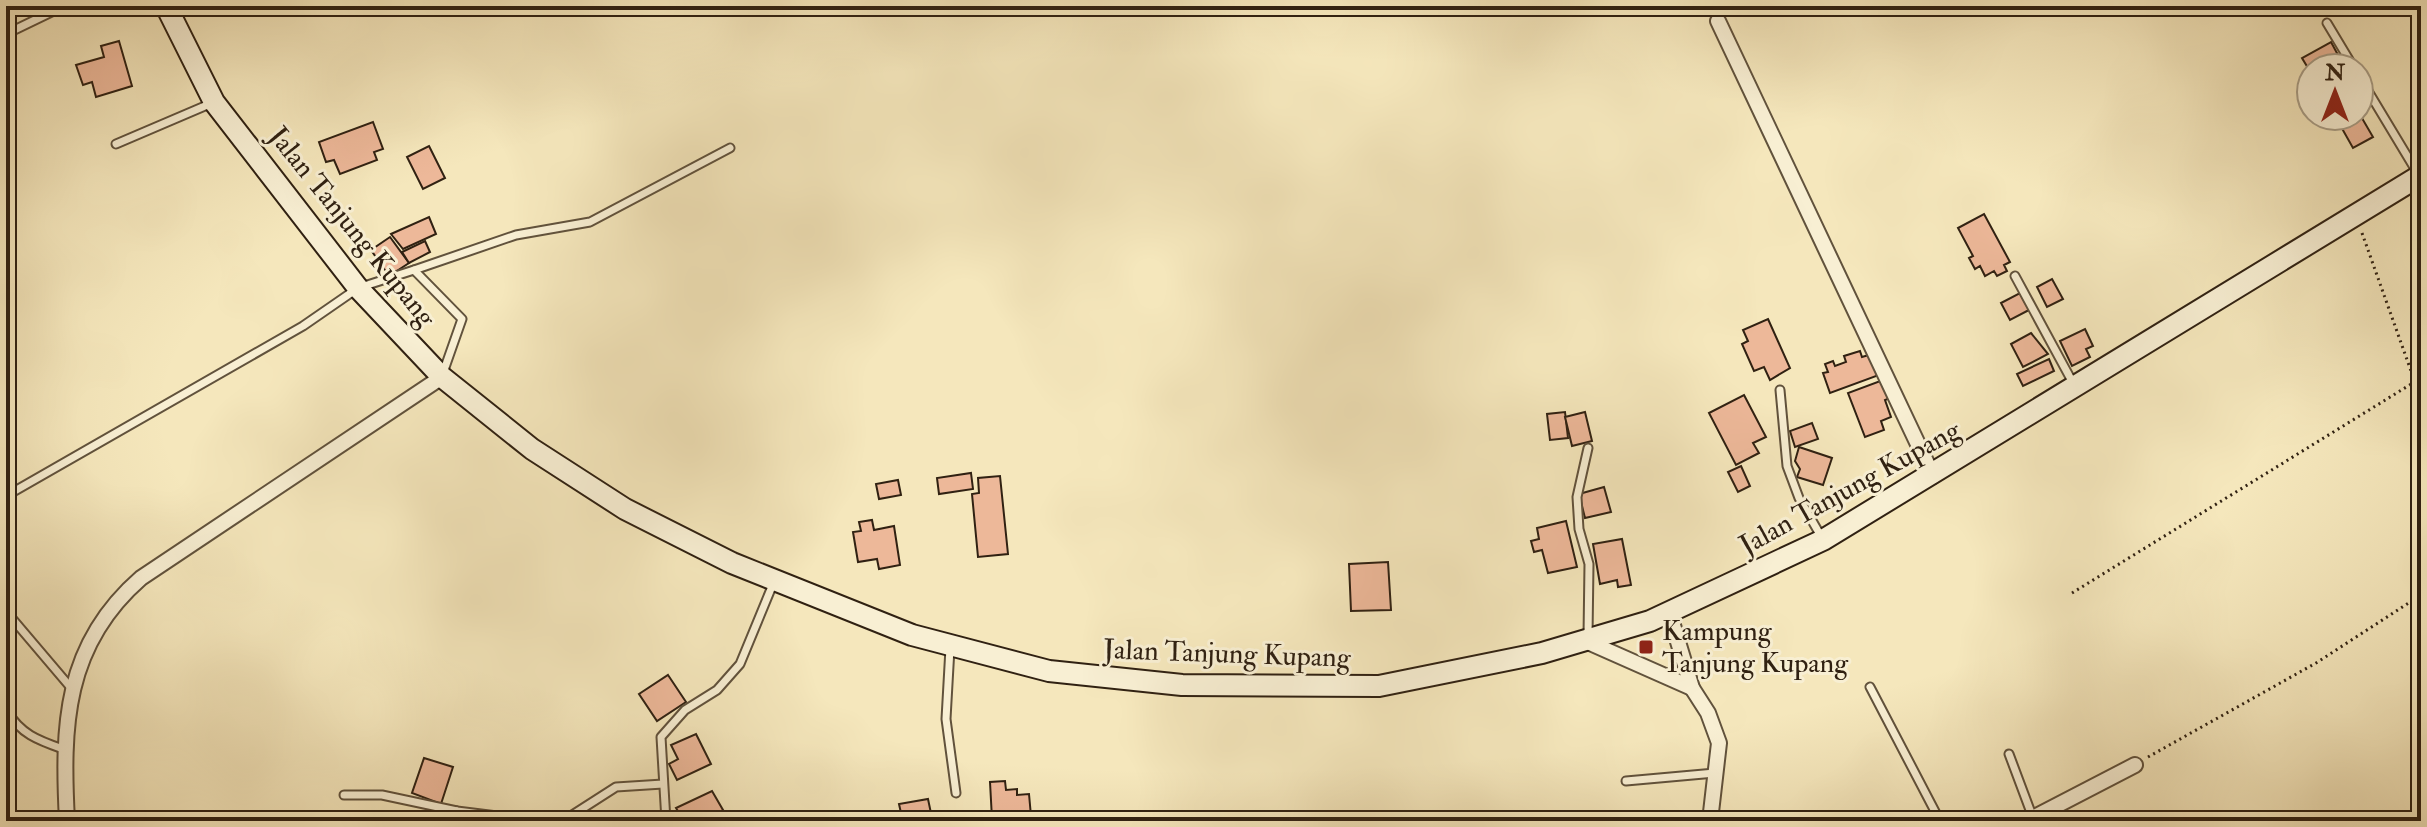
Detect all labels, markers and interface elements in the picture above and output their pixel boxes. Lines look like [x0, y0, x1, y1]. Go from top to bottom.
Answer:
north arrow [2295, 52, 2375, 132]
text: N [2324, 59, 2345, 87]
street label: Jalan Tanjung Kupang [260, 119, 444, 335]
street label: Jalan Tanjung Kupang [1732, 412, 1968, 564]
place label: Kampung Tanjung Kupang [1662, 614, 1849, 681]
street label: Jalan Tanjung Kupang [1102, 632, 1352, 676]
marker: Kampung Tanjung Kupang [1637, 638, 1655, 656]

